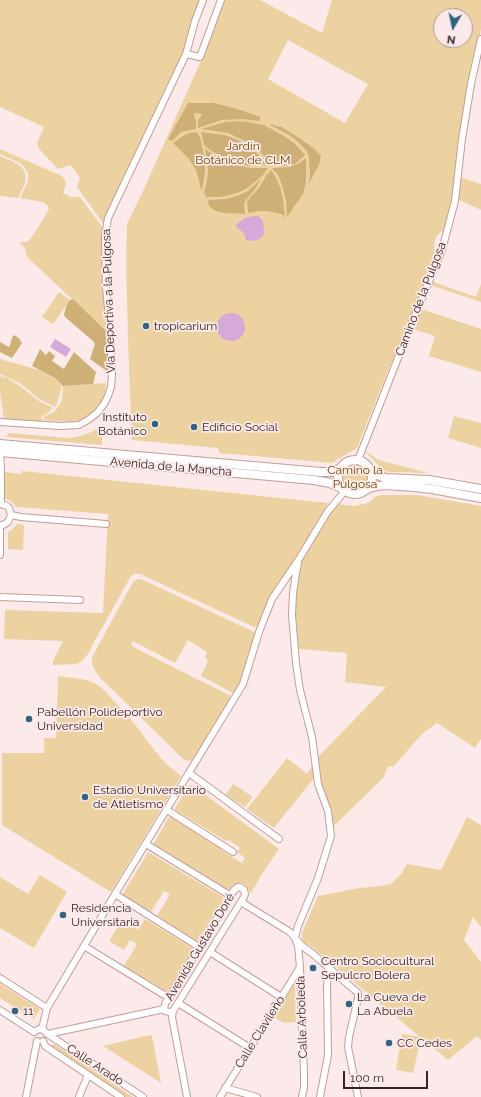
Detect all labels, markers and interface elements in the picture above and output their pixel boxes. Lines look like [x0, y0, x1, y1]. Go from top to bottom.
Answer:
north arrow [433, 8, 473, 48]
text: N [446, 32, 456, 46]
park label: Jardín Botánico de CLM [195, 139, 291, 167]
street label: Vía Deportiva a la Pulgosa [99, 229, 119, 373]
street label: Camino de la Pulgosa [393, 240, 449, 358]
place label: tropicarium [154, 319, 217, 333]
marker: tropicarium [141, 321, 151, 331]
place label: Instituto Botánico [98, 410, 147, 438]
marker: Instituto Botánico [150, 419, 160, 429]
place label: Edificio Social [202, 420, 278, 434]
marker: Edificio Social [189, 422, 199, 432]
street label: Avenida de la Mancha [110, 455, 232, 479]
park label: Camino la Pulgosa [327, 463, 383, 491]
place label: Pabellón Polideportivo Universidad [37, 705, 163, 733]
marker: Pabellón Polideportivo Universidad [24, 714, 34, 724]
place label: Estadio Universitario de Atletismo [93, 783, 206, 811]
marker: Estadio Universitario de Atletismo [80, 792, 90, 802]
street label: Avenida Gustavo Doré [162, 891, 238, 1003]
place label: Residencia Universitaria [71, 901, 139, 929]
marker: Residencia Universitaria [58, 910, 68, 920]
place label: Centro Sociocultural Sepulcro Bolera [321, 954, 434, 982]
marker: Centro Sociocultural Sepulcro Bolera [308, 963, 318, 973]
street label: Calle Arboleda [293, 975, 311, 1059]
place label: La Cueva de La Abuela [357, 990, 426, 1018]
street label: Calle Clavileño [232, 993, 288, 1071]
marker: La Cueva de La Abuela [344, 999, 354, 1009]
place label: 11 [23, 1004, 33, 1018]
marker: 11 [10, 1006, 20, 1016]
place label: CC Cedes [397, 1036, 452, 1050]
marker: CC Cedes [384, 1038, 394, 1048]
street label: Calle Arado [64, 1041, 126, 1089]
scale bar [345, 1063, 430, 1089]
text: 100 m [350, 1071, 384, 1085]

